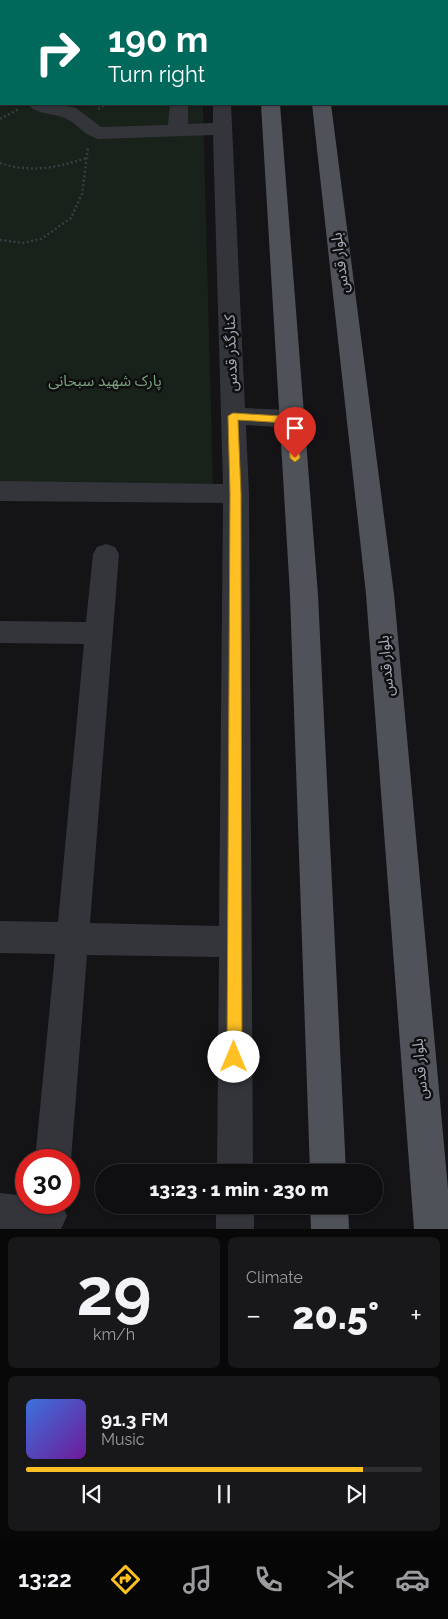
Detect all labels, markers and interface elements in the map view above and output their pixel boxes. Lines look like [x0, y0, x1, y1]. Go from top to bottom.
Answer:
text: 190 m [108, 19, 208, 60]
icon: right [25, 20, 90, 85]
text: Turn right [108, 61, 205, 87]
street label: بلوار قدس [327, 231, 353, 295]
street label: کنارگذر قدس [221, 313, 241, 392]
park label: پارک شهید سبحانی [48, 372, 162, 391]
pin [274, 407, 316, 458]
icon: arrive [281, 414, 309, 442]
street label: بلوار قدس [374, 635, 398, 697]
position arrow [207, 1030, 259, 1082]
street label: بلوار قدس [408, 1038, 432, 1100]
speed limit sign: 30 [15, 1149, 80, 1214]
text: 13:23 · 1 min · 230 m [150, 1178, 328, 1200]
text: 29 [77, 1254, 151, 1330]
text: Climate [246, 1268, 303, 1287]
text: 20.5° [292, 1293, 379, 1338]
text: − [246, 1299, 261, 1332]
text: + [410, 1299, 422, 1332]
text: km/h [93, 1325, 135, 1344]
text: 91.3 FM [101, 1408, 168, 1430]
text: Music [101, 1430, 145, 1449]
icon: previous [78, 1480, 106, 1508]
icon: pause [210, 1480, 238, 1508]
icon: next [342, 1480, 370, 1508]
icon: directions [108, 1562, 143, 1597]
icon: music [180, 1562, 215, 1597]
icon: phone [251, 1562, 286, 1597]
icon: climate [323, 1562, 358, 1597]
icon: car [395, 1562, 430, 1597]
text: 13:22 [18, 1566, 72, 1592]

